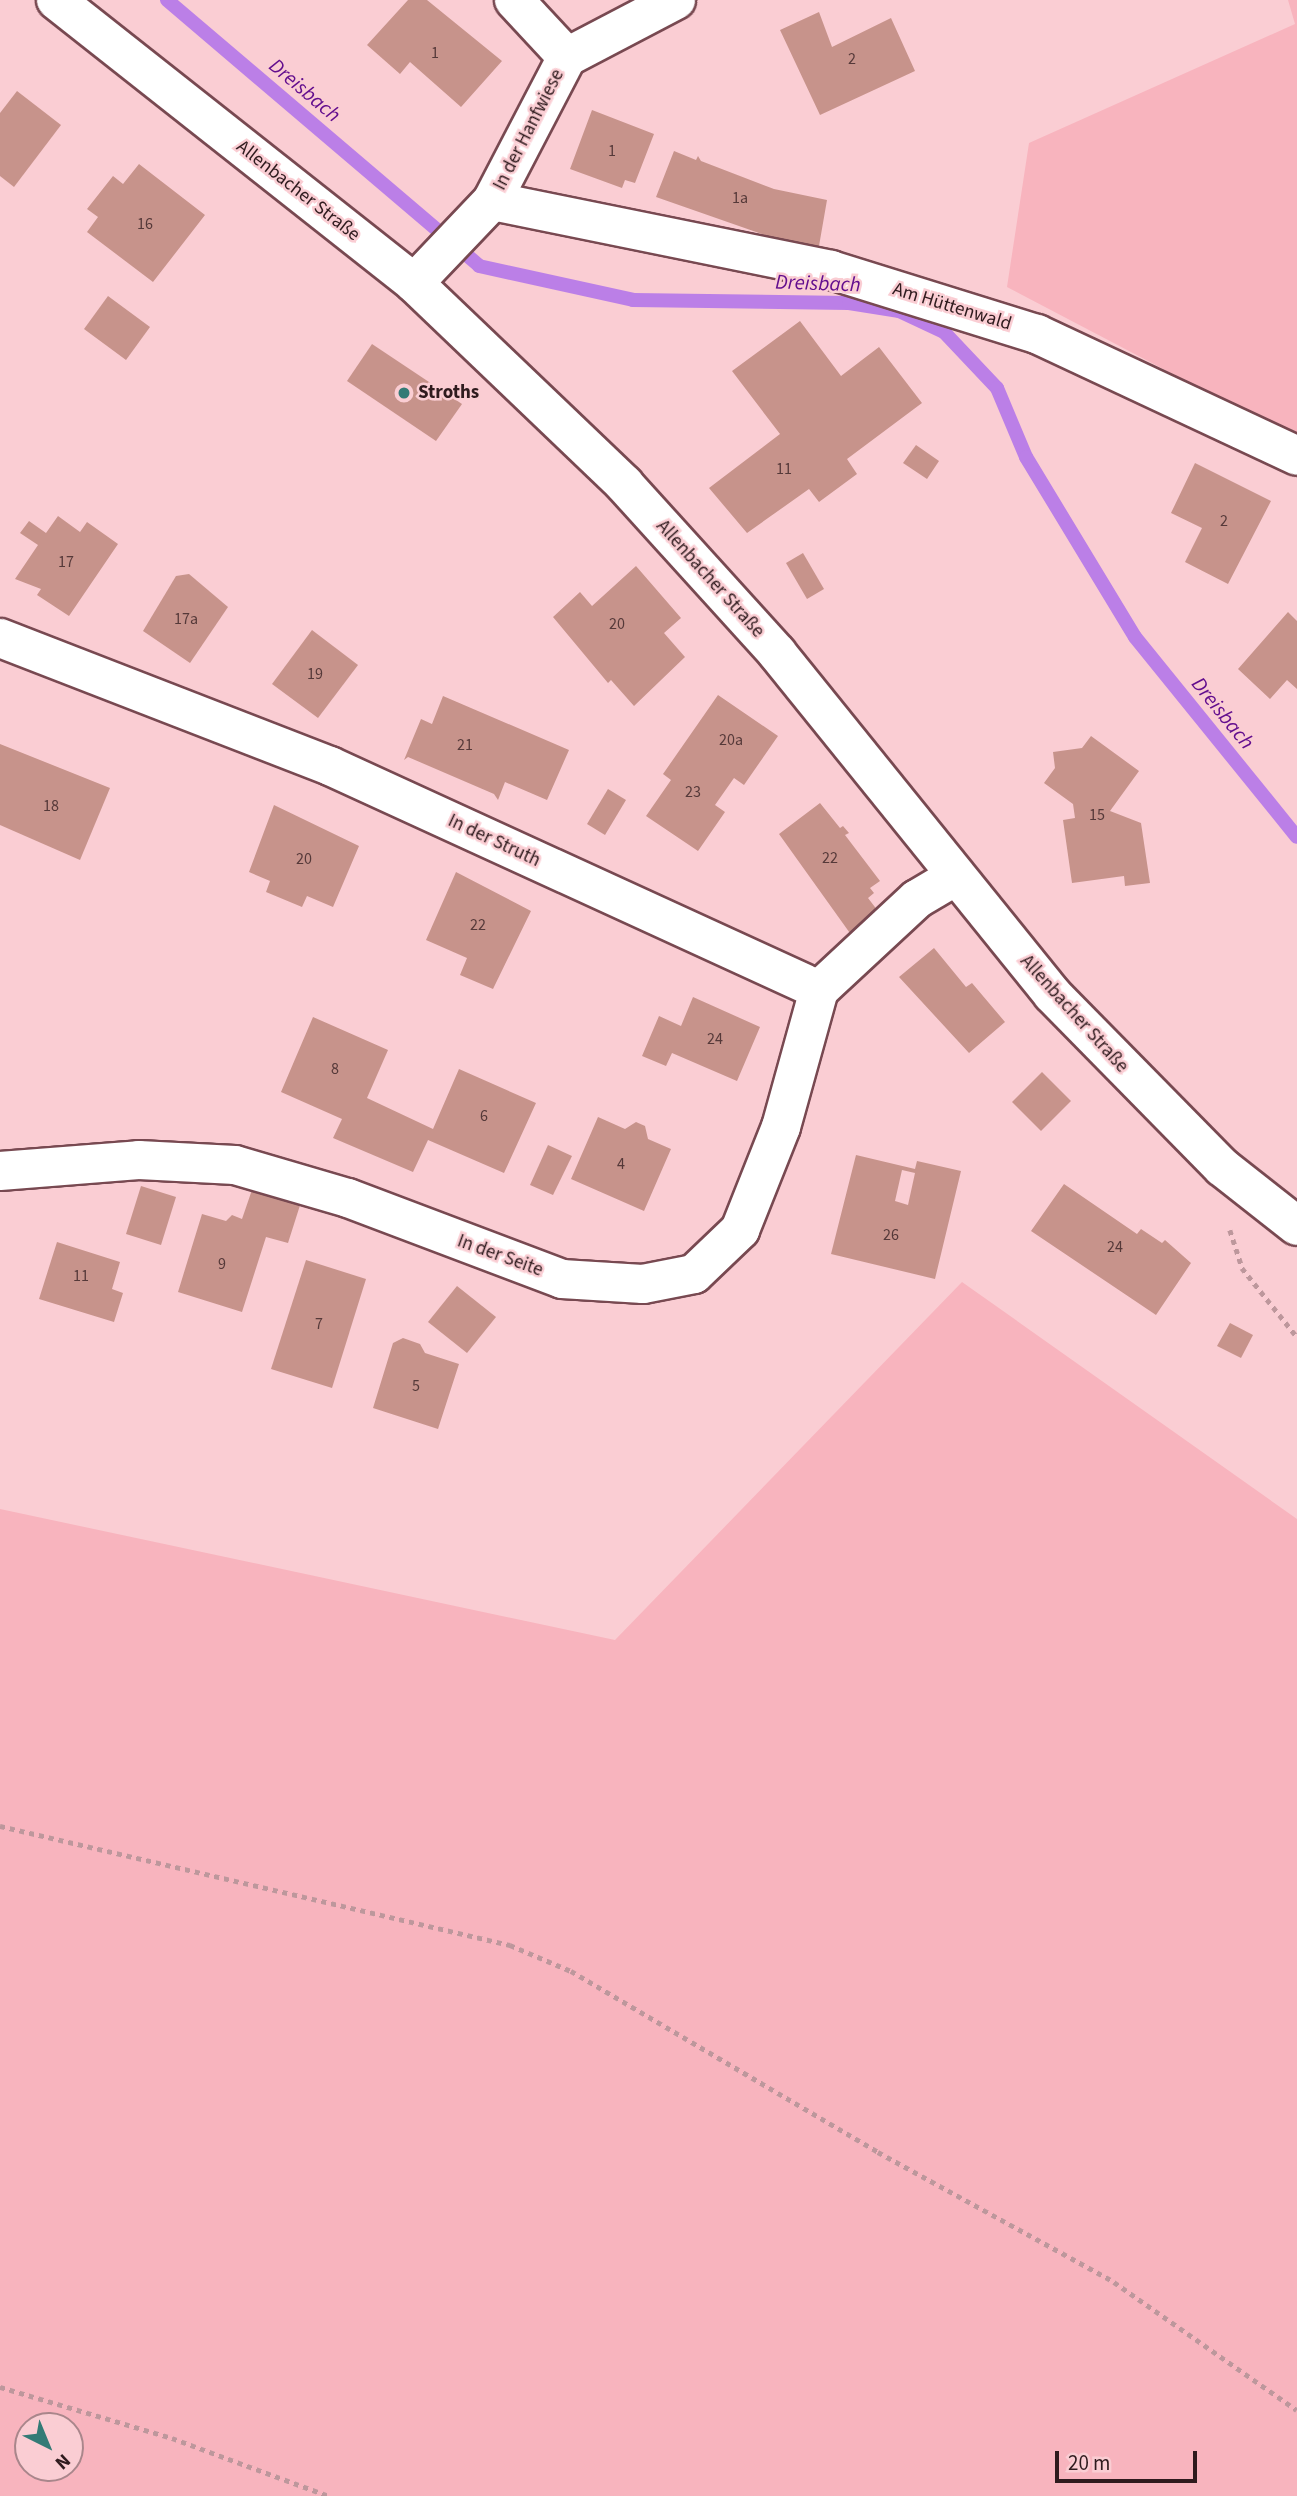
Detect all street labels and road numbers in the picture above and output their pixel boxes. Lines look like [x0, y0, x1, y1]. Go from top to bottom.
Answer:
street label: In der Hanfwiese [489, 66, 569, 194]
street label: Allenbacher Straße [232, 136, 364, 246]
street label: Am Hüttenwald [890, 278, 1014, 336]
street label: Allenbacher Straße [651, 515, 769, 643]
street label: In der Struth [444, 810, 544, 872]
street label: Allenbacher Straße [1015, 950, 1133, 1078]
street label: In der Seite [454, 1230, 546, 1282]

